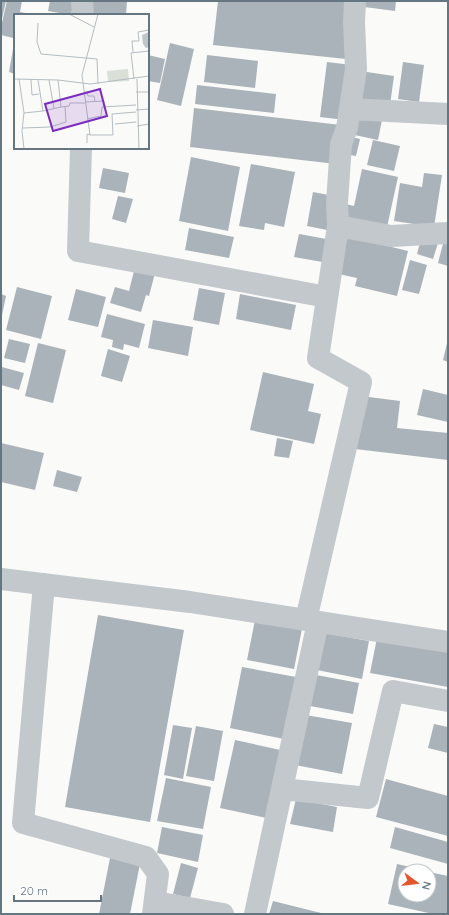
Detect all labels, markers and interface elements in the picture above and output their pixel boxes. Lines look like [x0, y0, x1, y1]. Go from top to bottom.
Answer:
inset map [14, 14, 149, 149]
north arrow [397, 863, 437, 903]
scale bar [14, 877, 101, 903]
text: N [419, 880, 434, 891]
text: 20 m [20, 883, 48, 898]

